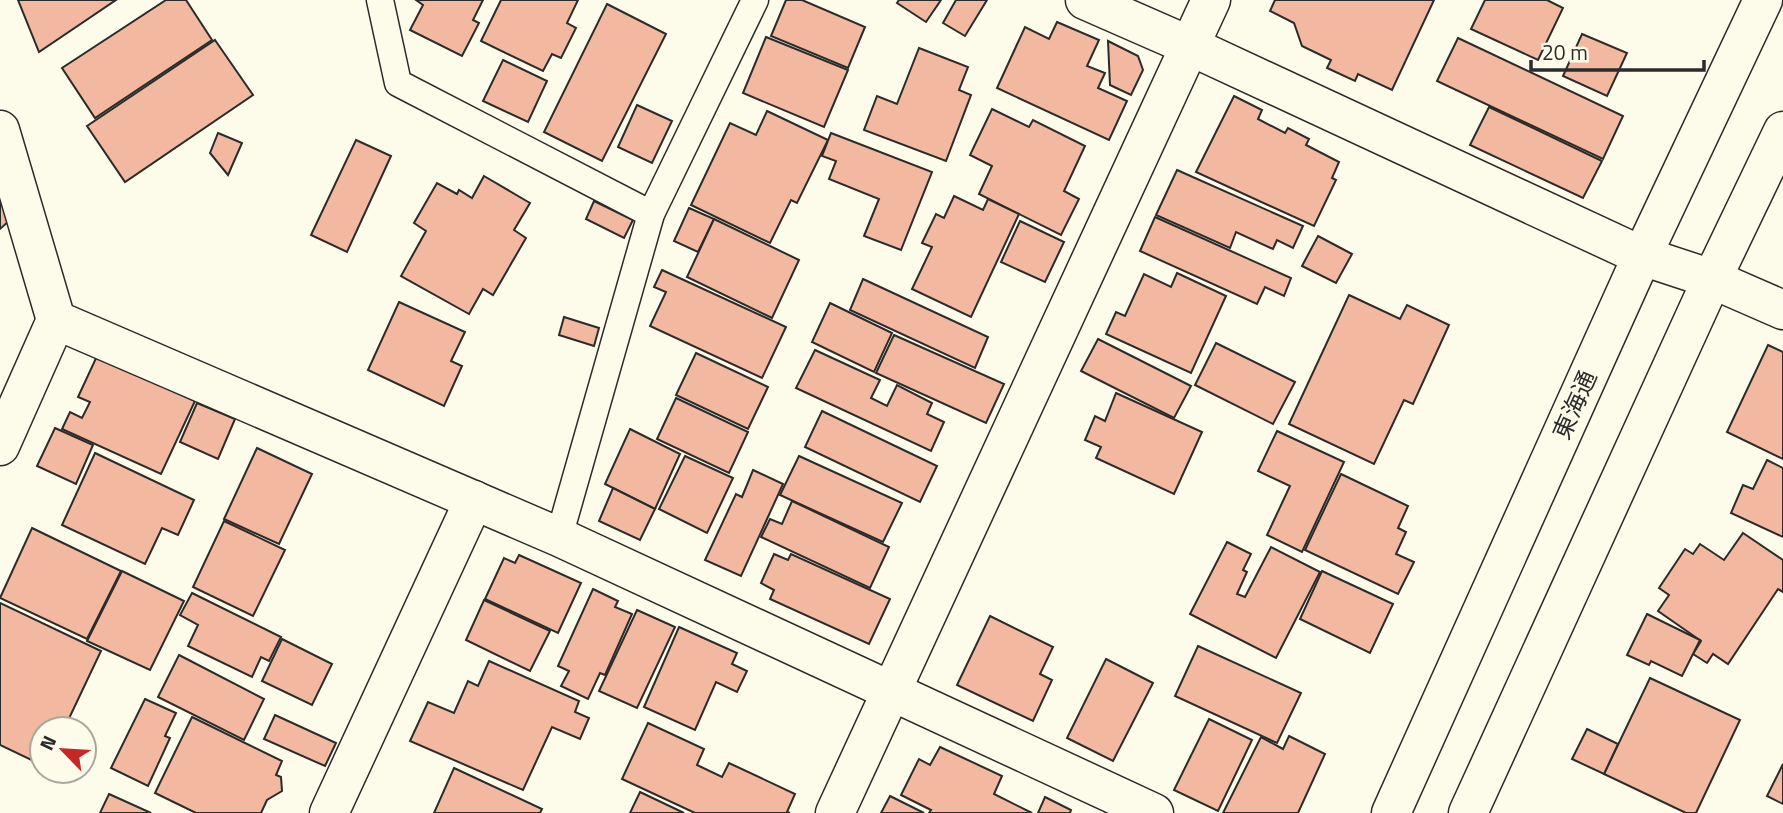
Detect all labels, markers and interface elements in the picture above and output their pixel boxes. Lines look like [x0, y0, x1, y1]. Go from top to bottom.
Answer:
scale bar [1531, 28, 1704, 72]
text: 20 m [1542, 36, 1588, 68]
street label: 東海通 [1543, 364, 1605, 445]
north arrow [28, 715, 98, 785]
text: N [31, 731, 63, 755]

